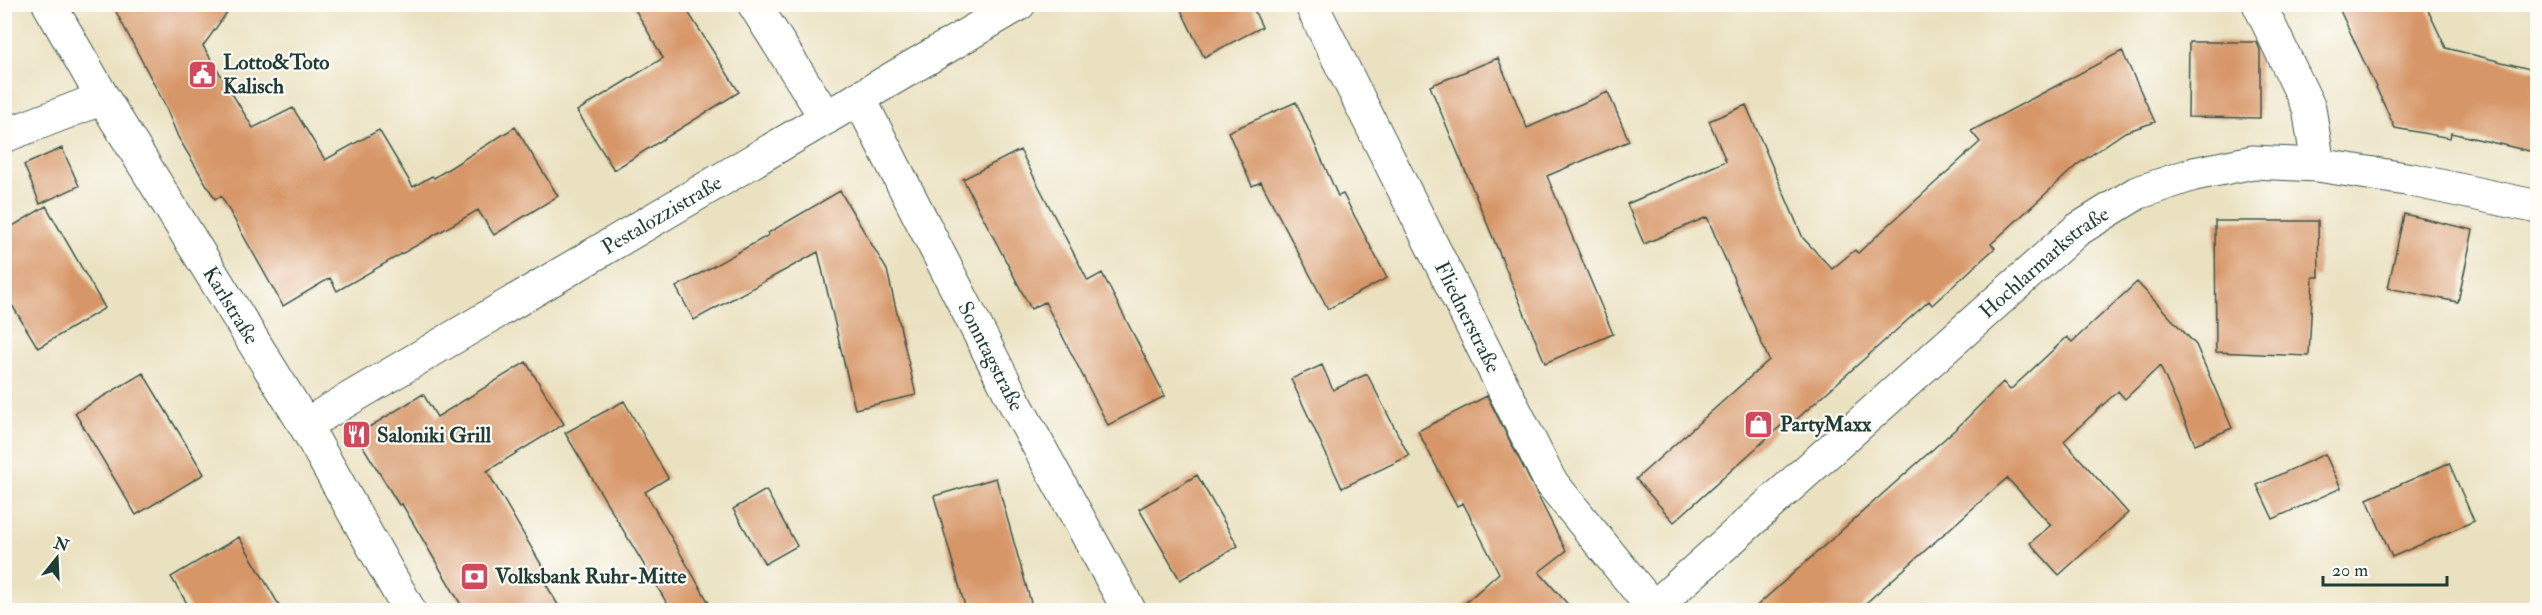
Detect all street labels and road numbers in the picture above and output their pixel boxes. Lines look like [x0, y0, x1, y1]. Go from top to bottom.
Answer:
street label: Pestalozzistraße [597, 169, 727, 261]
street label: Hochlarmarkstraße [1974, 200, 2114, 325]
street label: Fliednerstraße [1428, 257, 1507, 378]
street label: Karlstraße [196, 261, 265, 350]
street label: Sonntagstraße [951, 297, 1030, 416]

